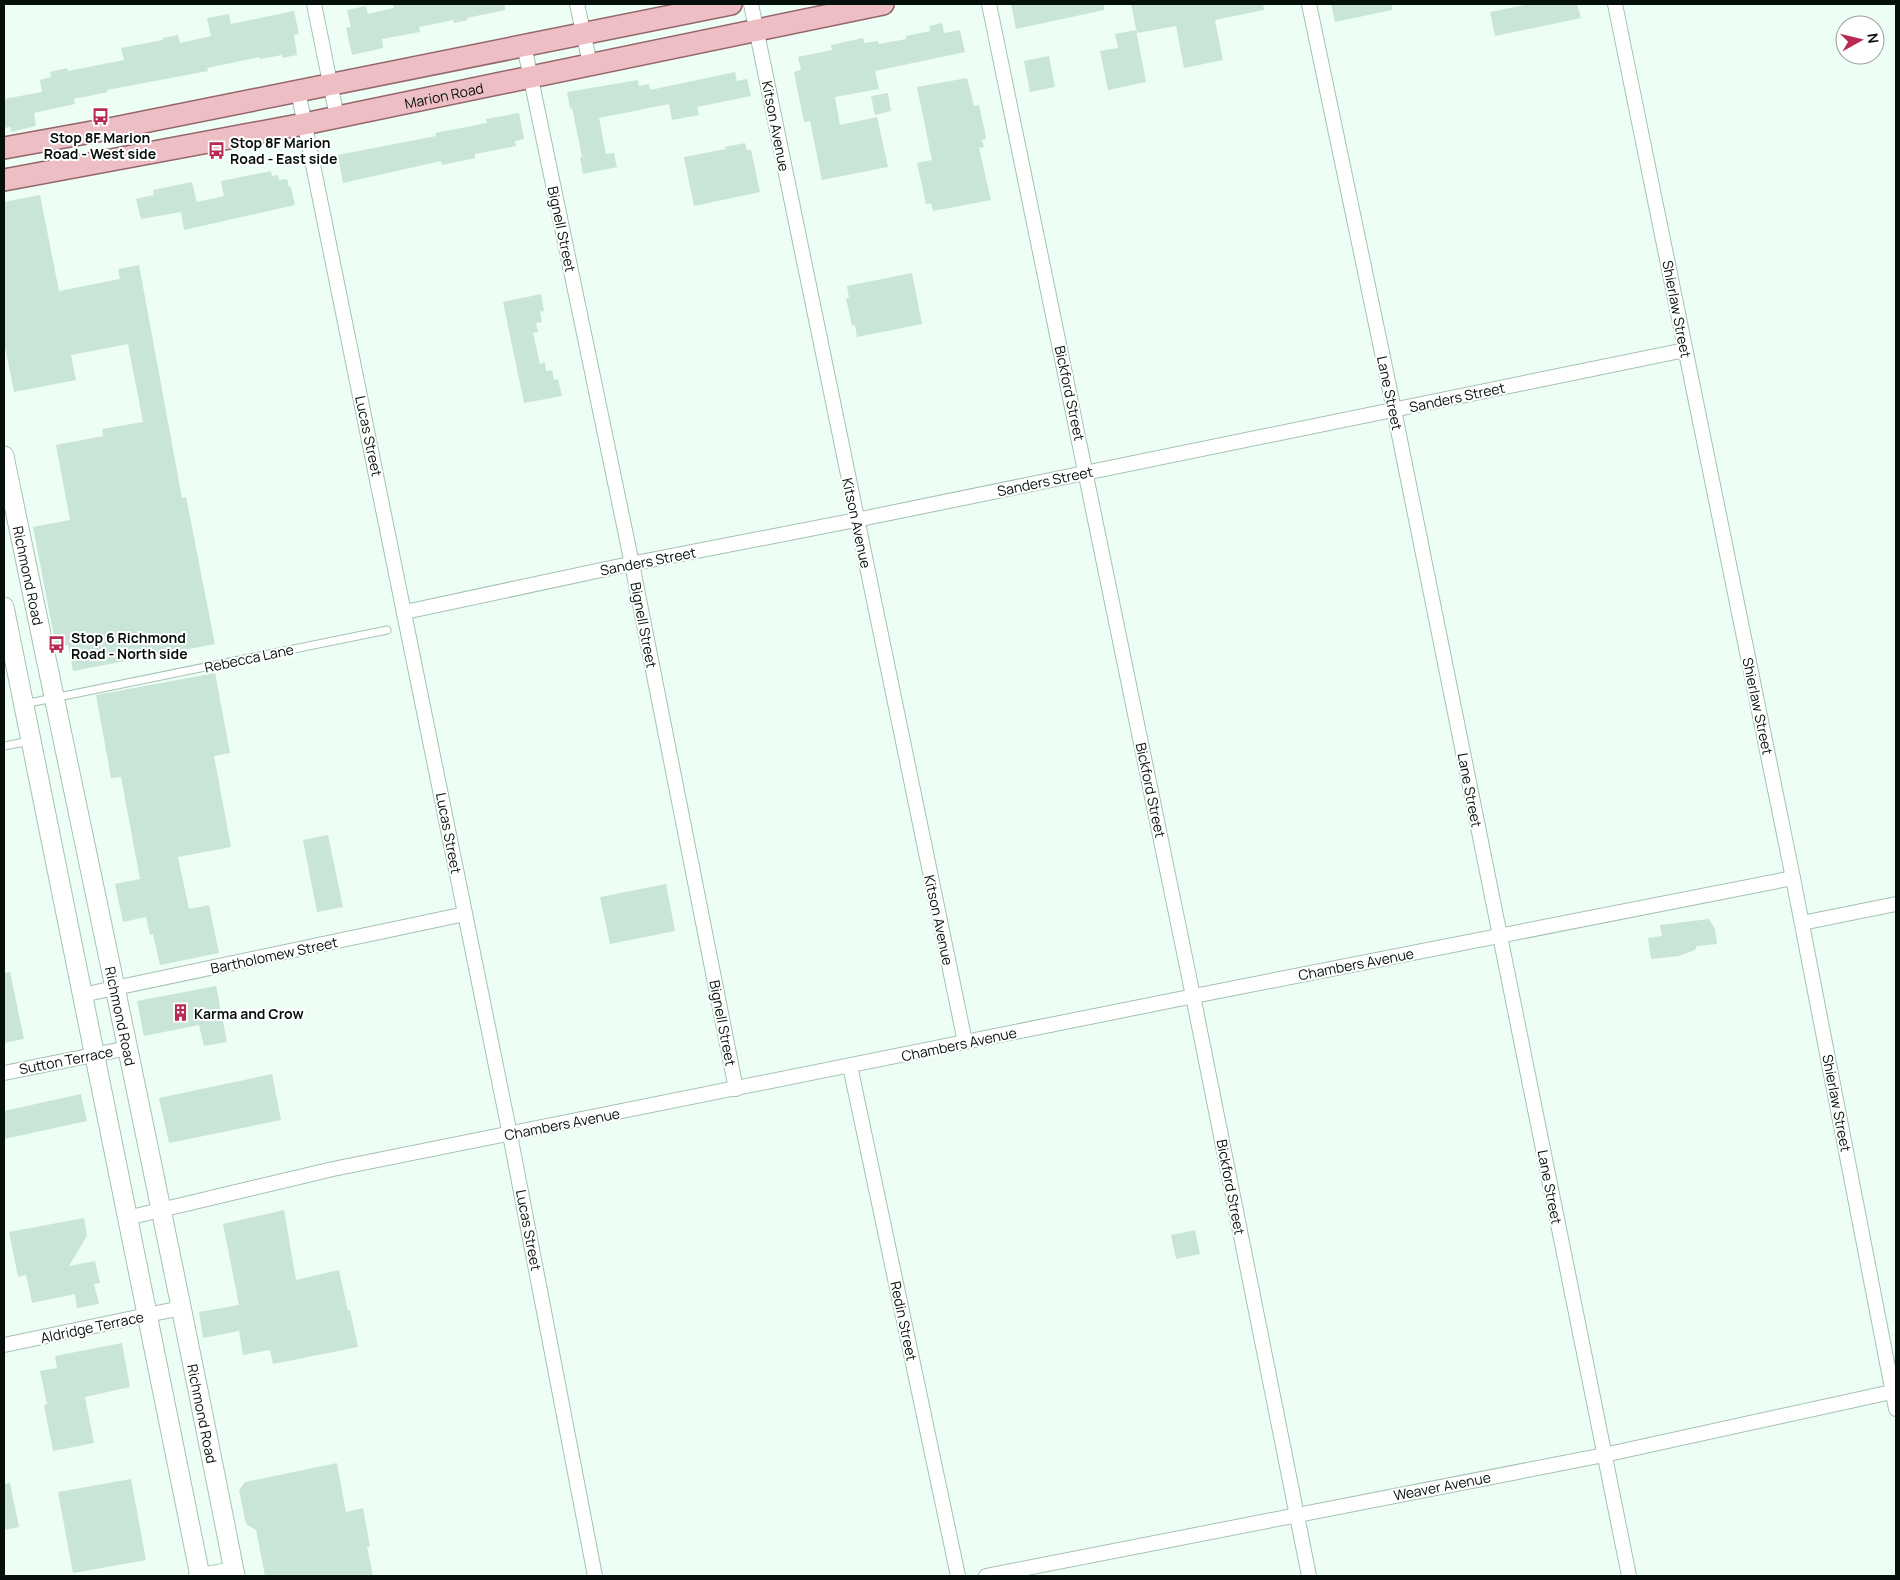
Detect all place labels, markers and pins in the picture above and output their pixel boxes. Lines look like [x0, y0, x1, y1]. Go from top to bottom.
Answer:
bus stop icon: Stop 8F Marion Road - West side [90, 107, 110, 127]
place label: Stop 8F Marion Road - West side [44, 128, 156, 163]
place label: Stop 8F Marion Road - East side [230, 133, 337, 168]
bus stop icon: Stop 8F Marion Road - East side [206, 140, 226, 160]
place label: Stop 6 Richmond Road - North side [71, 628, 188, 663]
bus stop icon: Stop 6 Richmond Road - North side [47, 635, 67, 655]
building icon: Karma and Crow [170, 1003, 190, 1023]
place label: Karma and Crow [194, 1004, 304, 1023]

